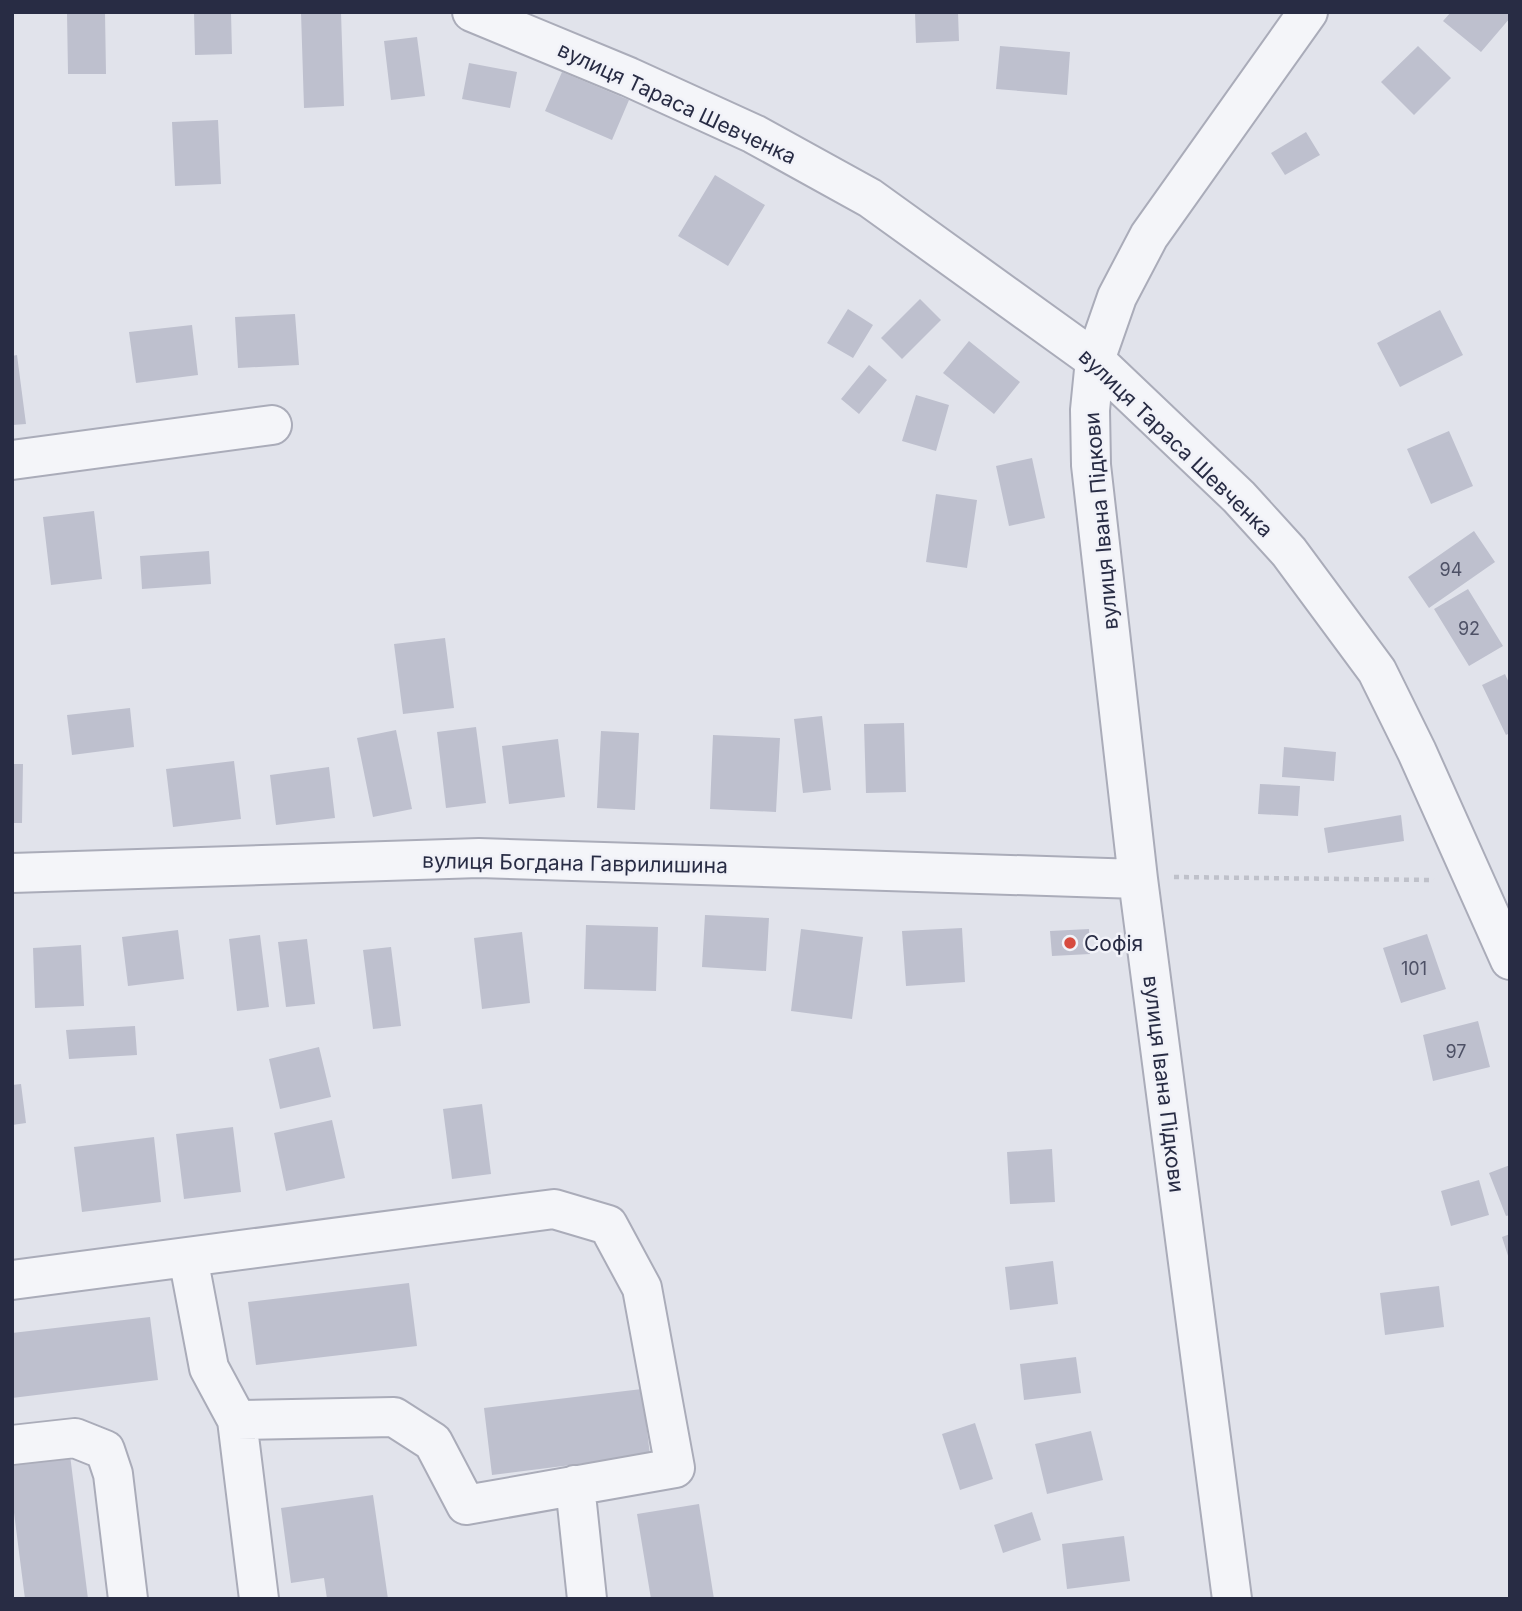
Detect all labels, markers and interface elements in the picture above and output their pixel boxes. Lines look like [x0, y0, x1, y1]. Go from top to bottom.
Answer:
street label: вулиця Тараса Шевченка [554, 37, 800, 169]
street label: вулиця Тараса Шевченка [1074, 344, 1278, 542]
street label: вулиця Івана Підкови [1079, 411, 1123, 631]
house number: 94 [1440, 559, 1462, 580]
house number: 92 [1458, 618, 1480, 639]
street label: вулиця Богдана Гаврилишина [422, 848, 728, 878]
place label: Софія [1084, 931, 1143, 956]
marker: Софія [1062, 935, 1078, 951]
house number: 101 [1401, 958, 1427, 979]
street label: вулиця Івана Підкови [1138, 974, 1190, 1194]
house number: 97 [1446, 1041, 1467, 1062]

